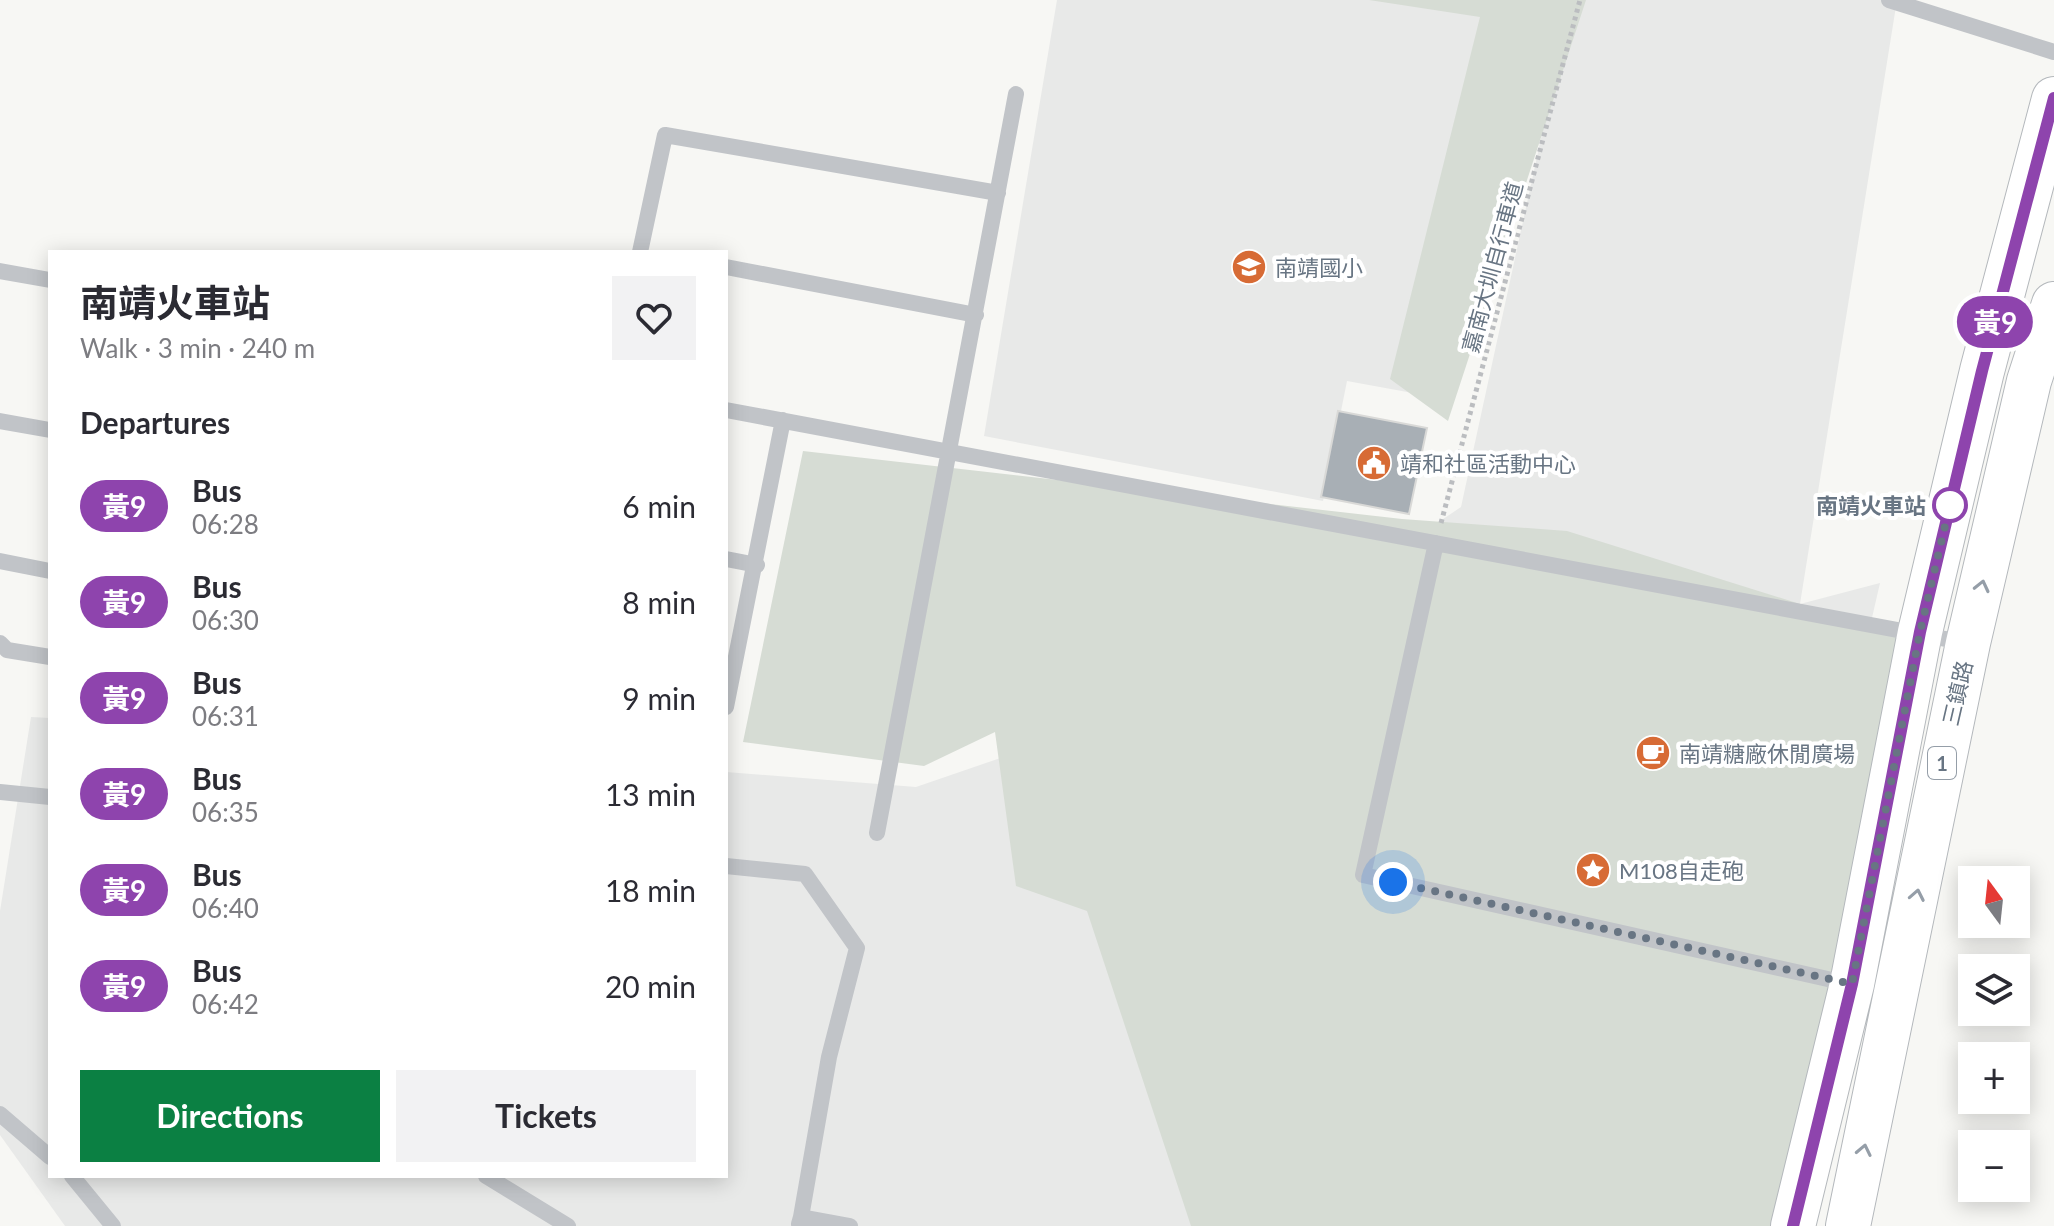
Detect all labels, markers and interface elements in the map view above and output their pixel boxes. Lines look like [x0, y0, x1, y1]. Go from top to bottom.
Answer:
street label: 嘉南大圳自行車道 [1456, 178, 1528, 356]
school or university icon: 南靖國小 [1230, 248, 1268, 286]
place label: 南靖國小 [1275, 254, 1363, 281]
button: heart [612, 276, 696, 360]
text: 南靖火車站 [80, 279, 270, 325]
line badge: 黃9 [1959, 296, 2031, 348]
text: 黃9 [1973, 305, 2017, 339]
text: Walk · 3 min · 240 m [80, 332, 315, 364]
text: Departures [80, 404, 230, 440]
public building icon: 靖和社區活動中心 [1355, 444, 1393, 482]
place label: 靖和社區活動中心 [1400, 450, 1576, 477]
text: Bus [192, 472, 242, 508]
text: 6 min [622, 488, 696, 524]
marker: 南靖火車站 [1933, 488, 1967, 522]
text: 黃9 [102, 489, 146, 523]
place label: 南靖火車站 [1816, 492, 1926, 519]
text: 06:28 [192, 508, 259, 540]
text: Bus [192, 568, 242, 604]
one-way arrow [1972, 580, 1989, 593]
text: 8 min [622, 584, 696, 620]
text: 黃9 [102, 585, 146, 619]
text: 06:30 [192, 604, 259, 636]
street label: 三鎮路 [1936, 658, 1978, 728]
text: Bus [192, 664, 242, 700]
text: 9 min [622, 680, 696, 716]
text: 黃9 [102, 681, 146, 715]
text: 06:31 [192, 700, 259, 732]
cafe icon: 南靖糖廠休閒廣場 [1634, 734, 1672, 772]
place label: 南靖糖廠休閒廣場 [1679, 740, 1855, 767]
road number: 1 [1928, 747, 1956, 779]
text: Bus [192, 760, 242, 796]
text: 13 min [605, 776, 696, 812]
text: 黃9 [102, 777, 146, 811]
text: 06:35 [192, 796, 259, 828]
place icon: M108自走砲 [1574, 851, 1612, 889]
text: Bus [192, 856, 242, 892]
place label: M108自走砲 [1619, 857, 1744, 884]
your location [1373, 862, 1413, 902]
north arrow [1958, 866, 2030, 938]
map controls [1958, 866, 2030, 1202]
text: 18 min [605, 872, 696, 908]
text: 黃9 [102, 873, 146, 907]
one-way arrow [1907, 888, 1924, 902]
text: 06:40 [192, 892, 259, 924]
text: Bus [192, 952, 242, 988]
button: layers [1958, 954, 2030, 1026]
text: 20 min [605, 968, 696, 1004]
text: 黃9 [102, 969, 146, 1003]
text: 06:42 [192, 988, 259, 1020]
button: + [1958, 1042, 2030, 1114]
button: Directions [80, 1070, 380, 1162]
button: Tickets [396, 1070, 696, 1162]
button: − [1958, 1130, 2030, 1202]
one-way arrow [1855, 1143, 1872, 1157]

